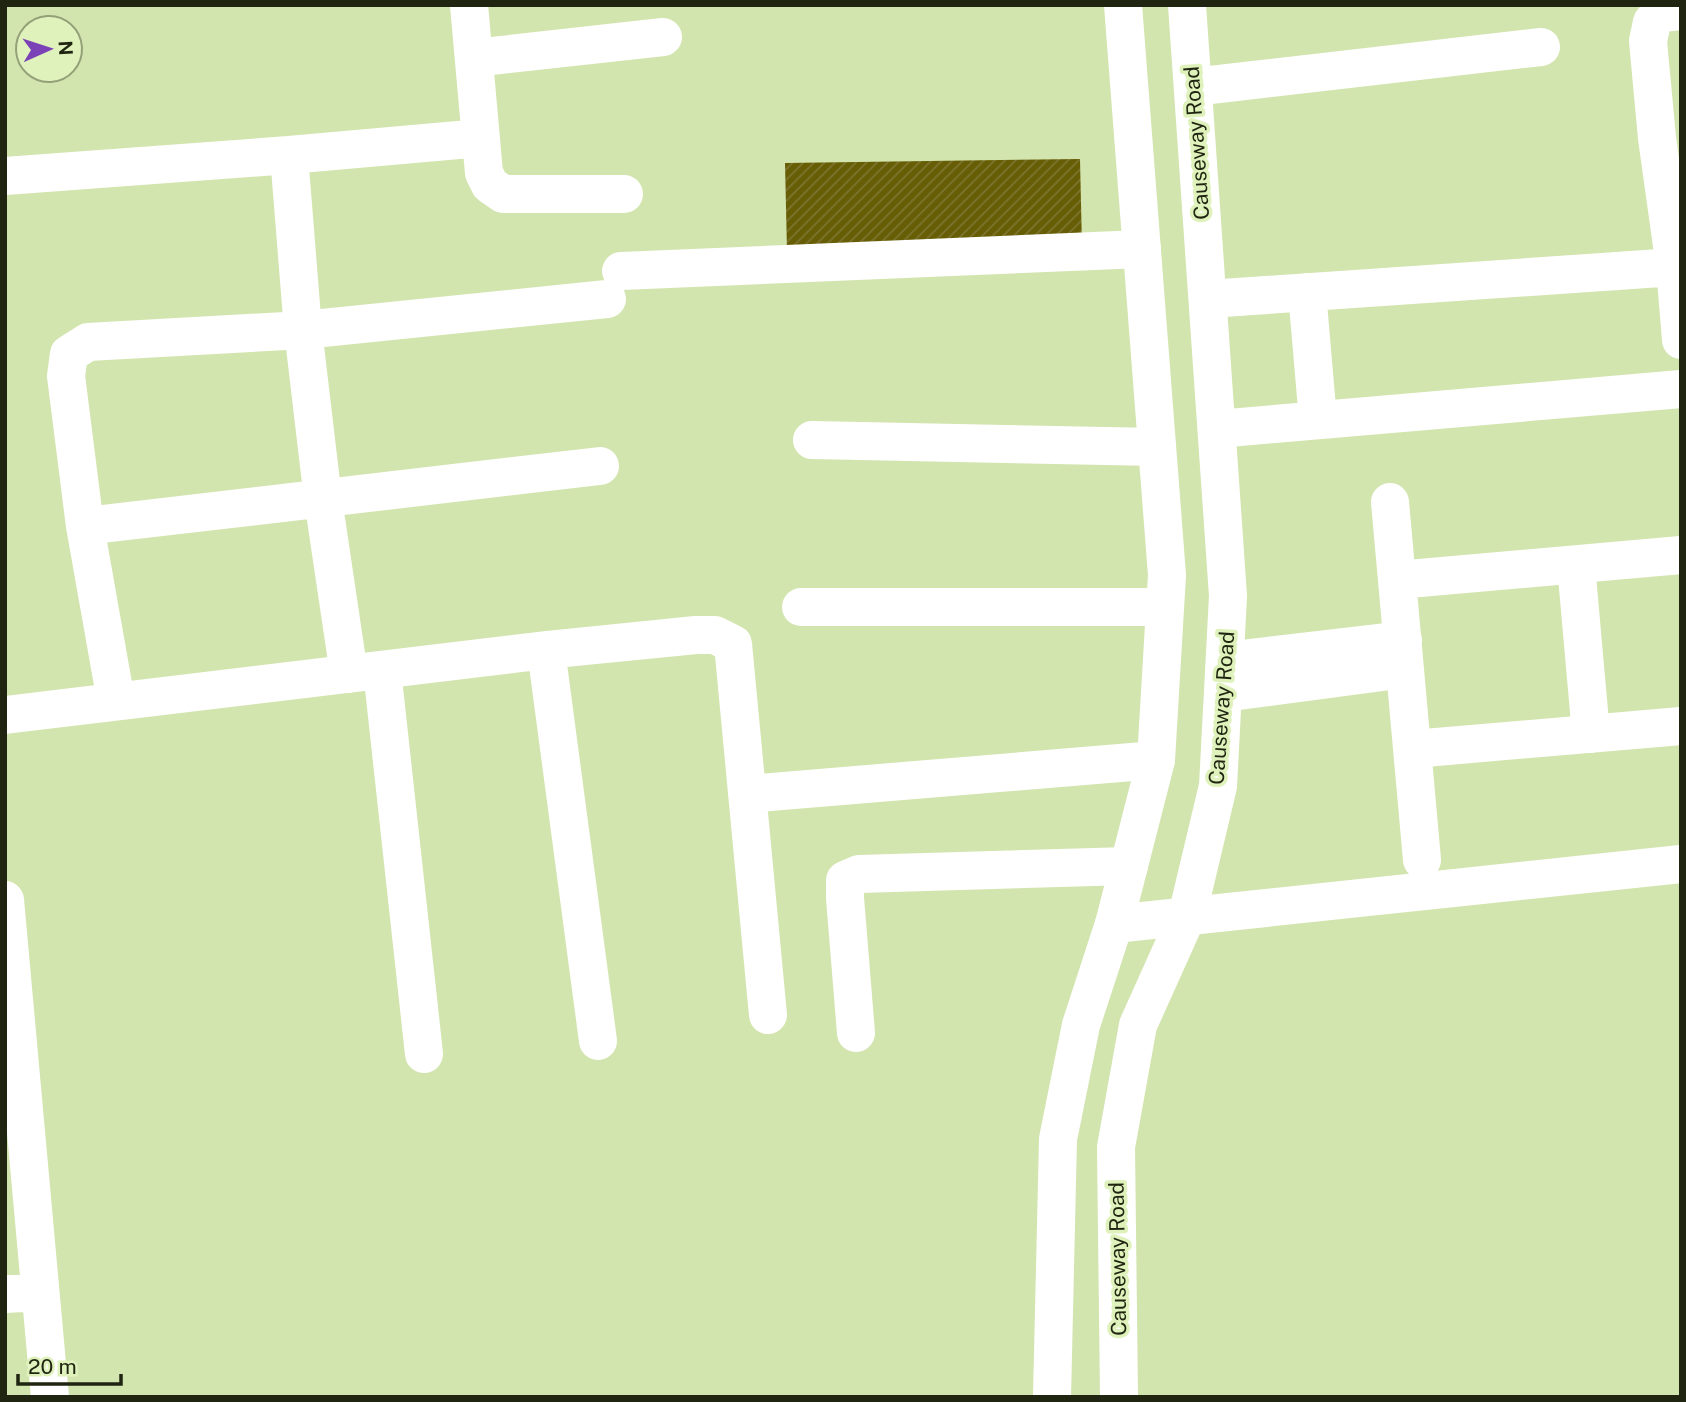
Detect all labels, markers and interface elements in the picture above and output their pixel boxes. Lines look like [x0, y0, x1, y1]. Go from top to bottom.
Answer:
north arrow [14, 14, 84, 84]
text: N [55, 40, 77, 56]
street label: Causeway Road [1179, 65, 1214, 221]
street label: Causeway Road [1204, 630, 1239, 786]
street label: Causeway Road [1104, 1182, 1131, 1336]
scale bar [18, 1342, 121, 1386]
text: 20 m [28, 1354, 77, 1379]

